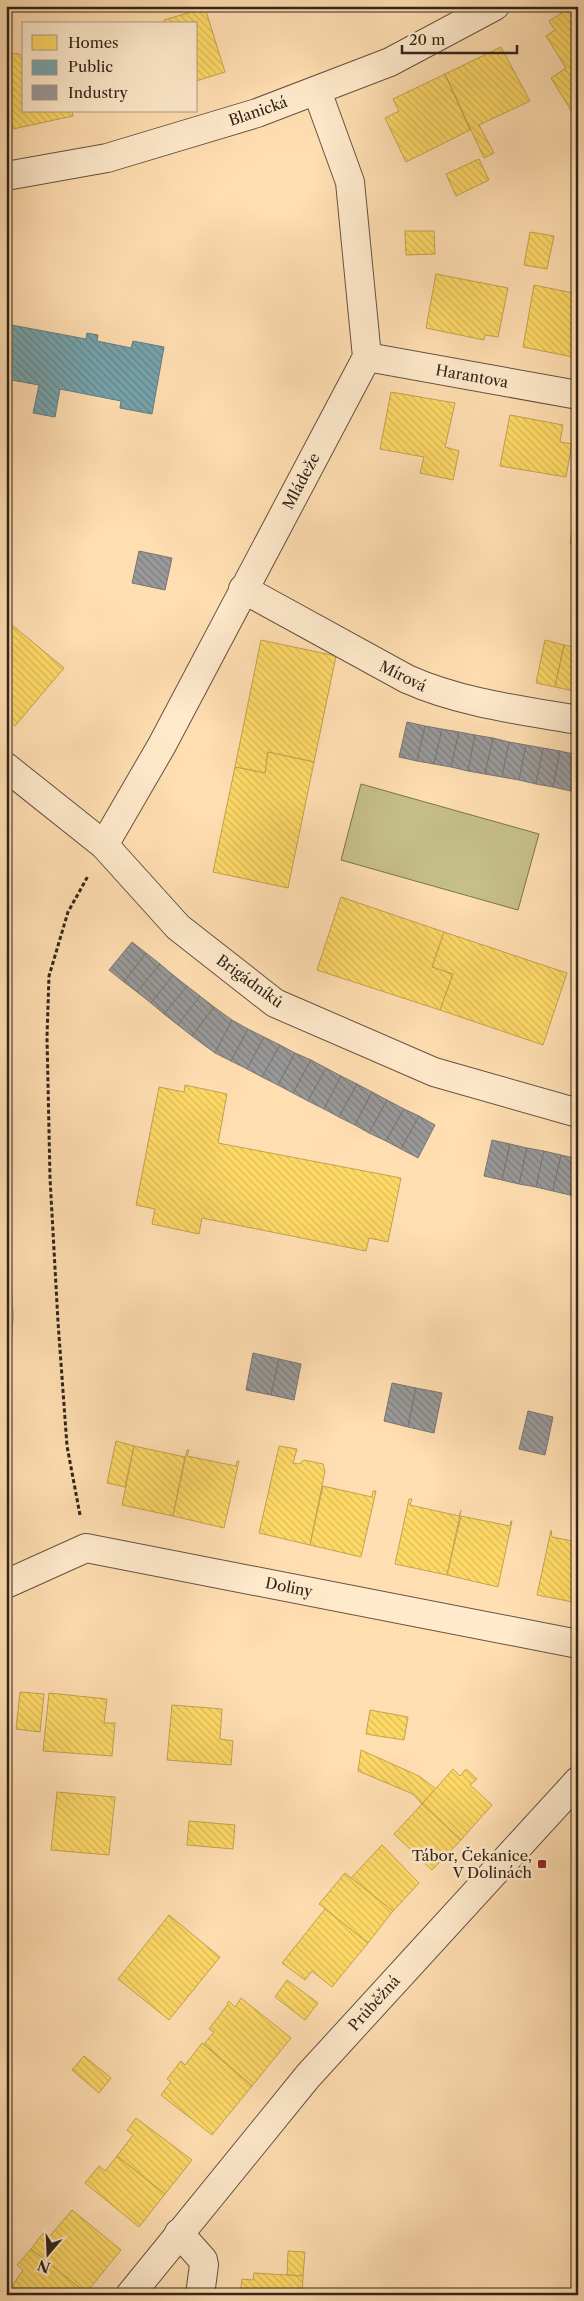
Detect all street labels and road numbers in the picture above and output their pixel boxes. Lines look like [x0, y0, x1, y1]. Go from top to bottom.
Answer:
street label: Blanická [226, 92, 290, 130]
street label: Harantova [434, 360, 510, 392]
street label: Mládeže [278, 450, 324, 512]
street label: Mírová [376, 656, 430, 696]
street label: Brigádníků [213, 950, 287, 1012]
street label: Doliny [264, 1573, 315, 1601]
street label: Průběžná [344, 1971, 404, 2035]

